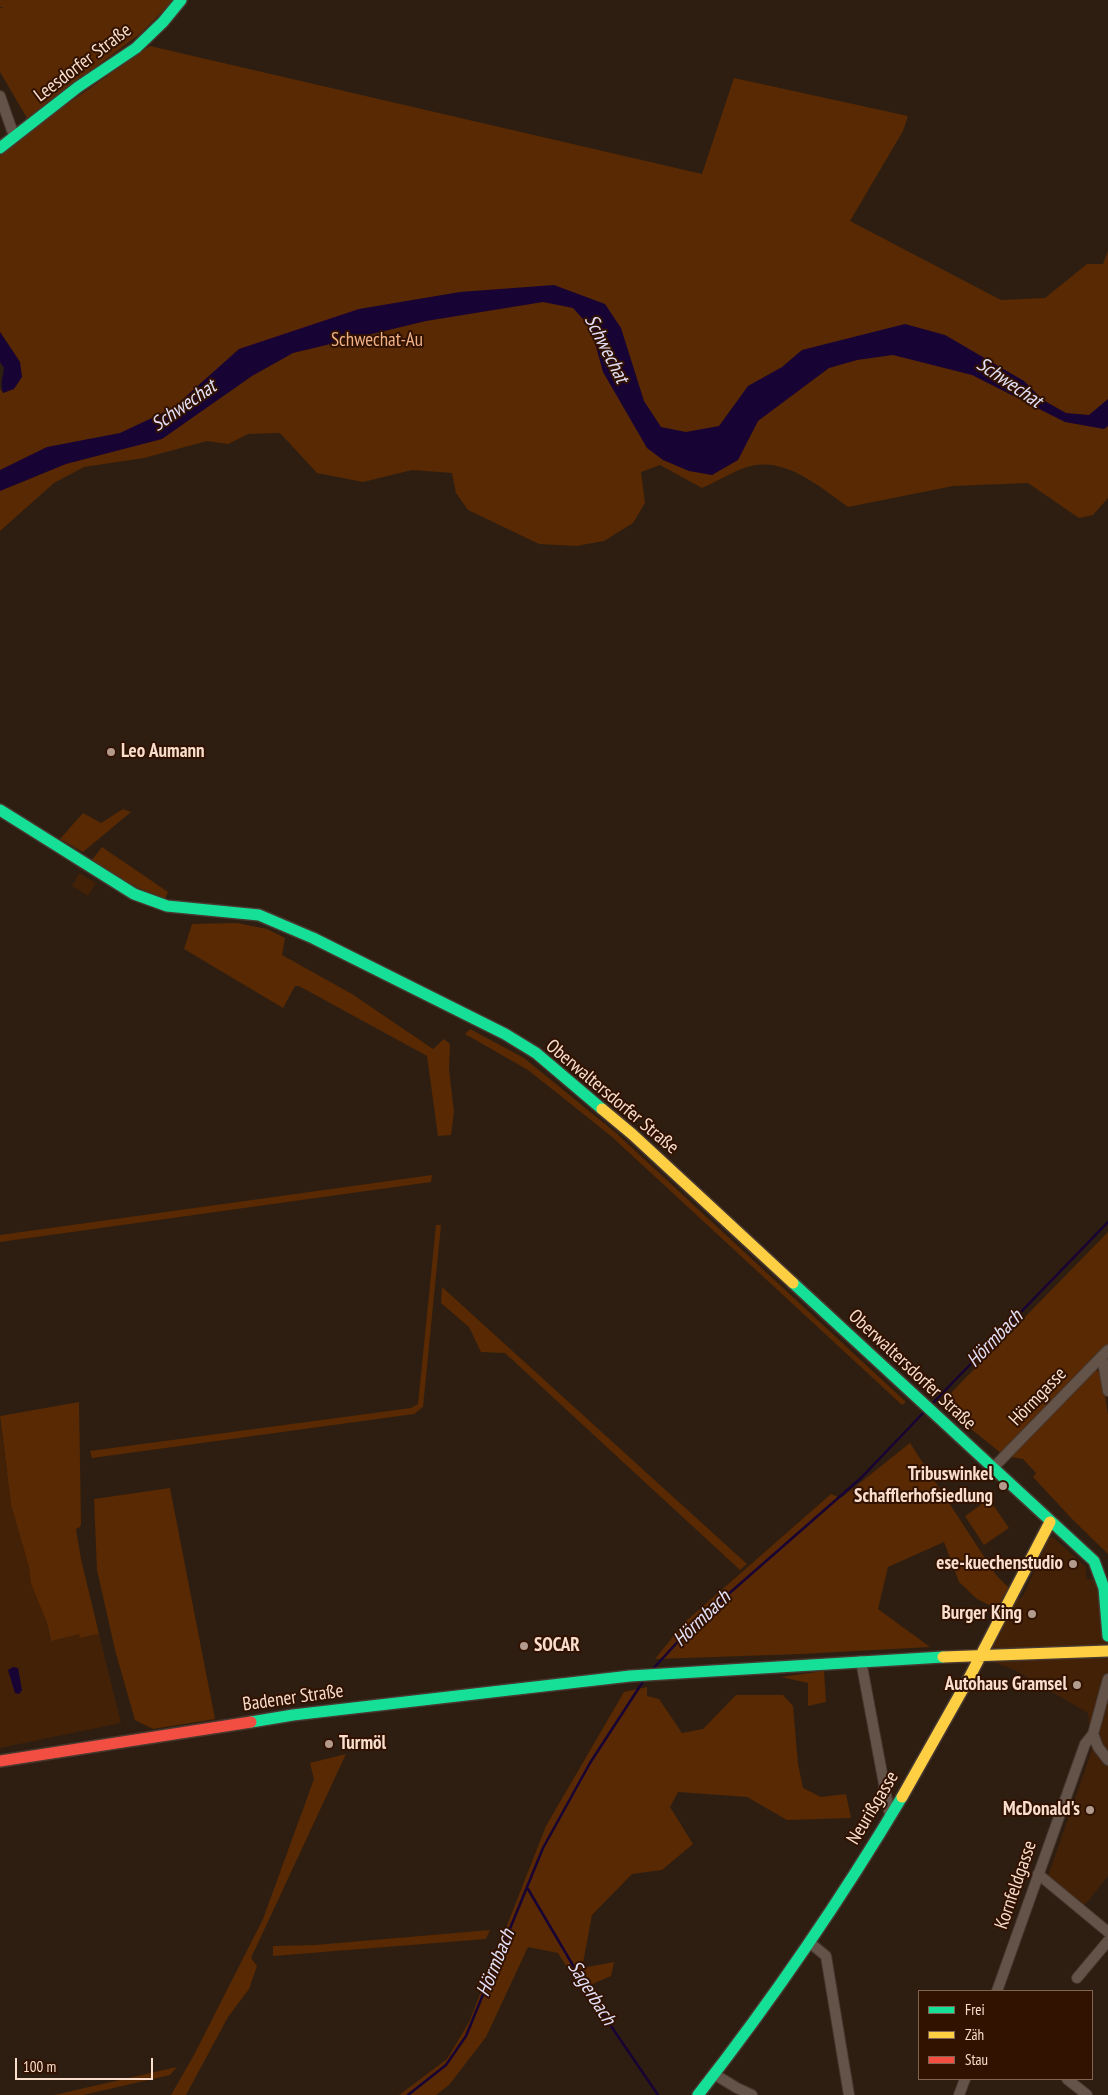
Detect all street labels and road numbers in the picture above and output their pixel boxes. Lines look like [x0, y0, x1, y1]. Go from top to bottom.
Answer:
street label: Leesdorfer Straße [30, 19, 136, 107]
street label: Oberwaltersdorfer Straße [541, 1035, 683, 1159]
street label: Oberwaltersdorfer Straße [843, 1305, 981, 1435]
street label: Hörmgasse [1005, 1363, 1071, 1431]
street label: Badener Straße [241, 1680, 345, 1716]
street label: Neurißgasse [842, 1767, 904, 1849]
street label: Kornfeldgasse [990, 1838, 1042, 1932]

